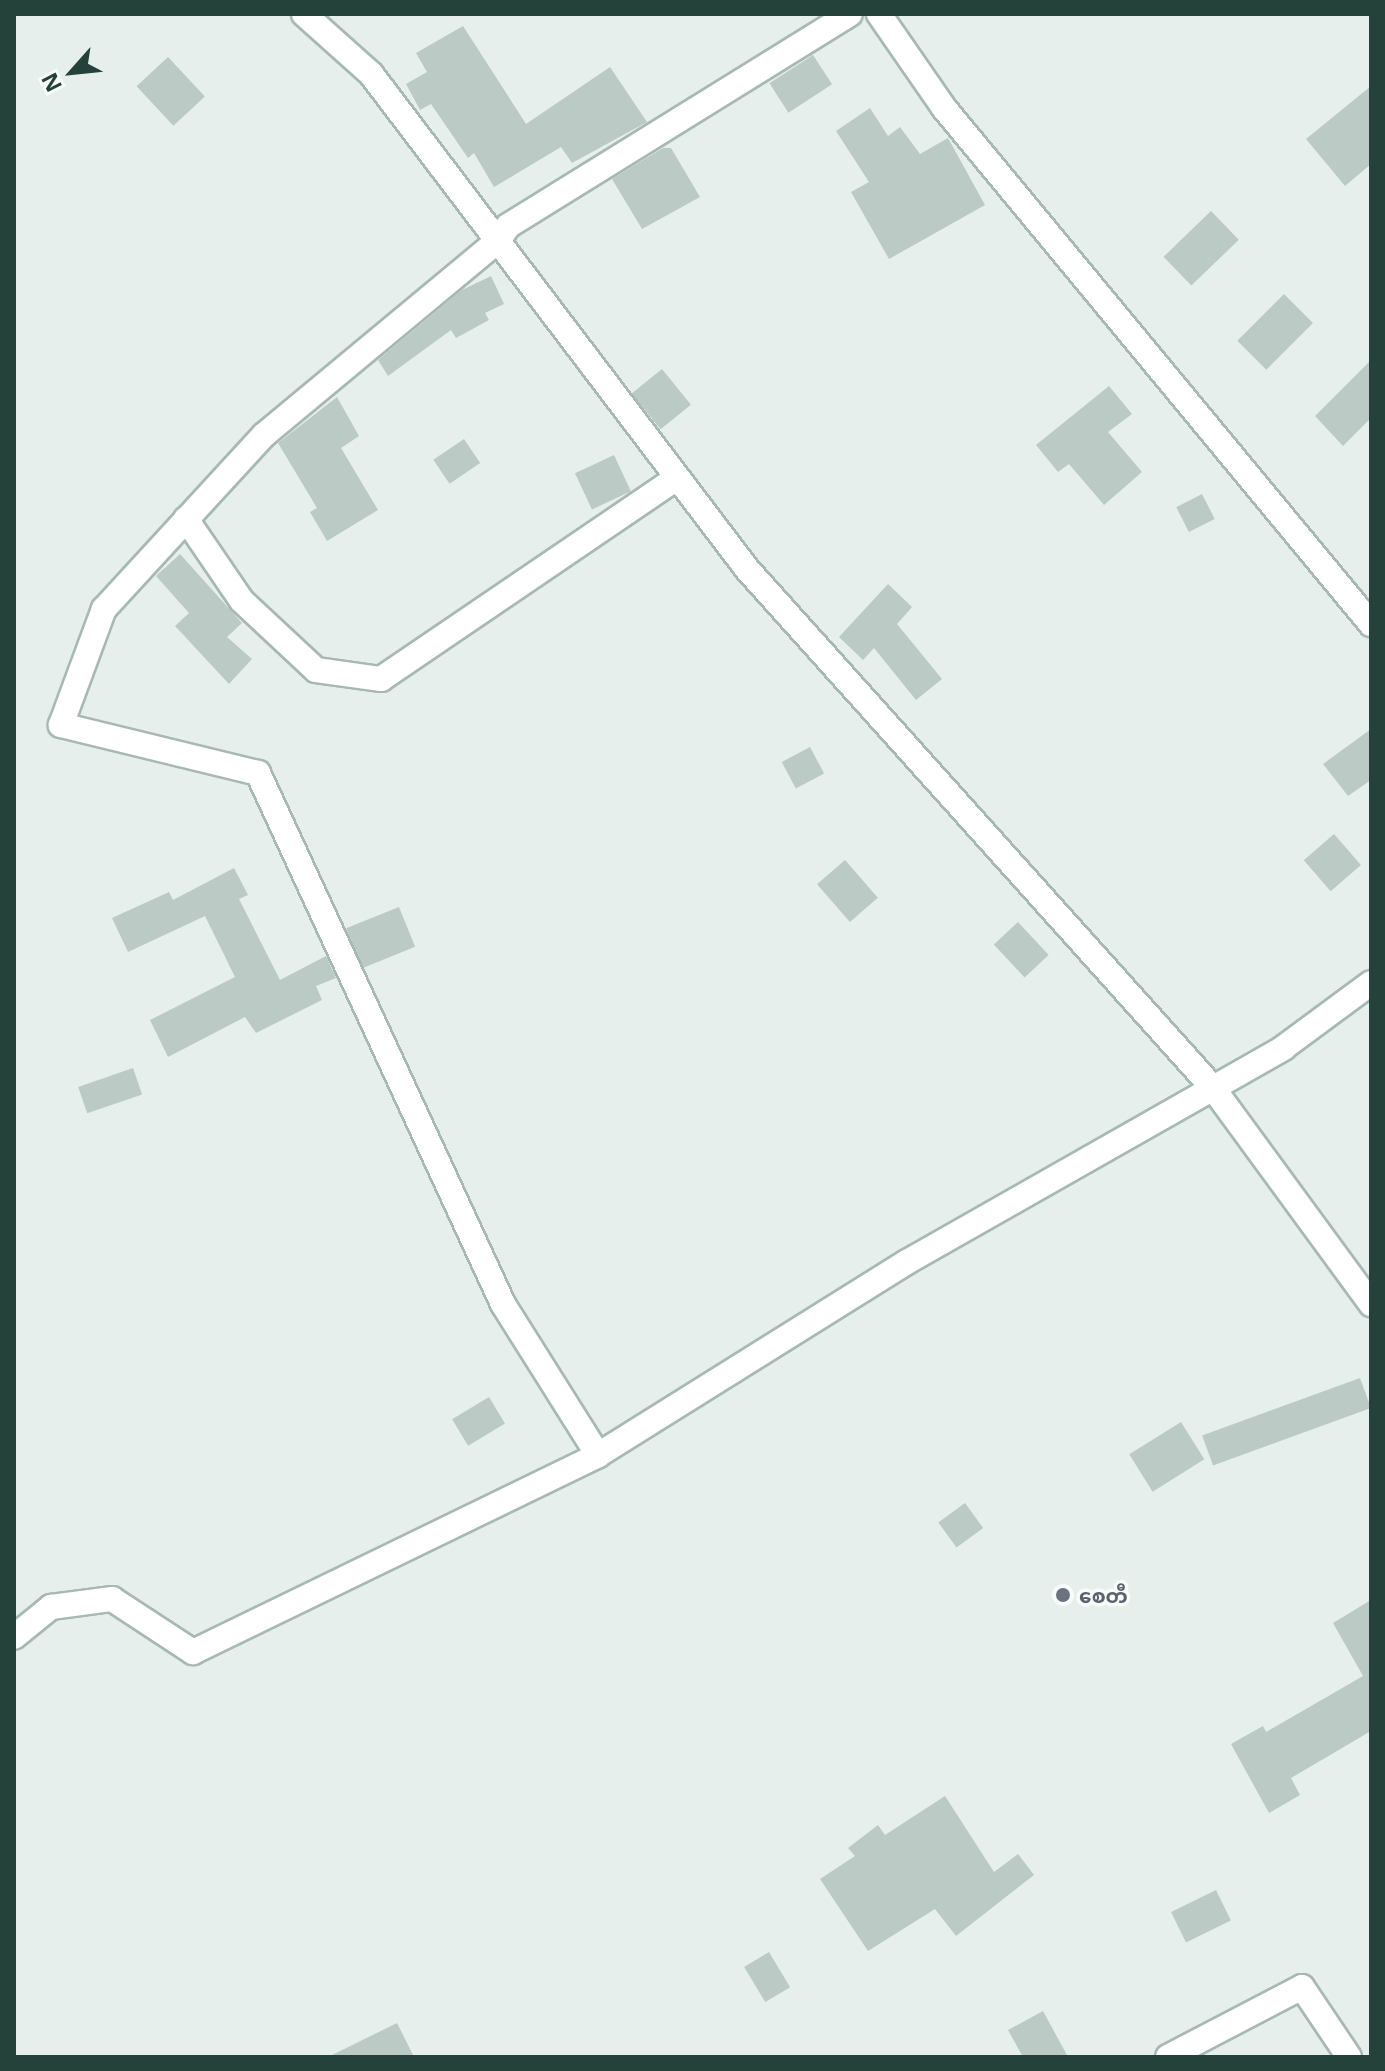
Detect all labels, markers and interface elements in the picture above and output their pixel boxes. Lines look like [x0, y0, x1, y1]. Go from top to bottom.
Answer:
north arrow [32, 32, 112, 112]
text: N [33, 68, 68, 98]
place label: စေတီ [1079, 1583, 1128, 1607]
marker: စေတီ [1054, 1586, 1072, 1604]

